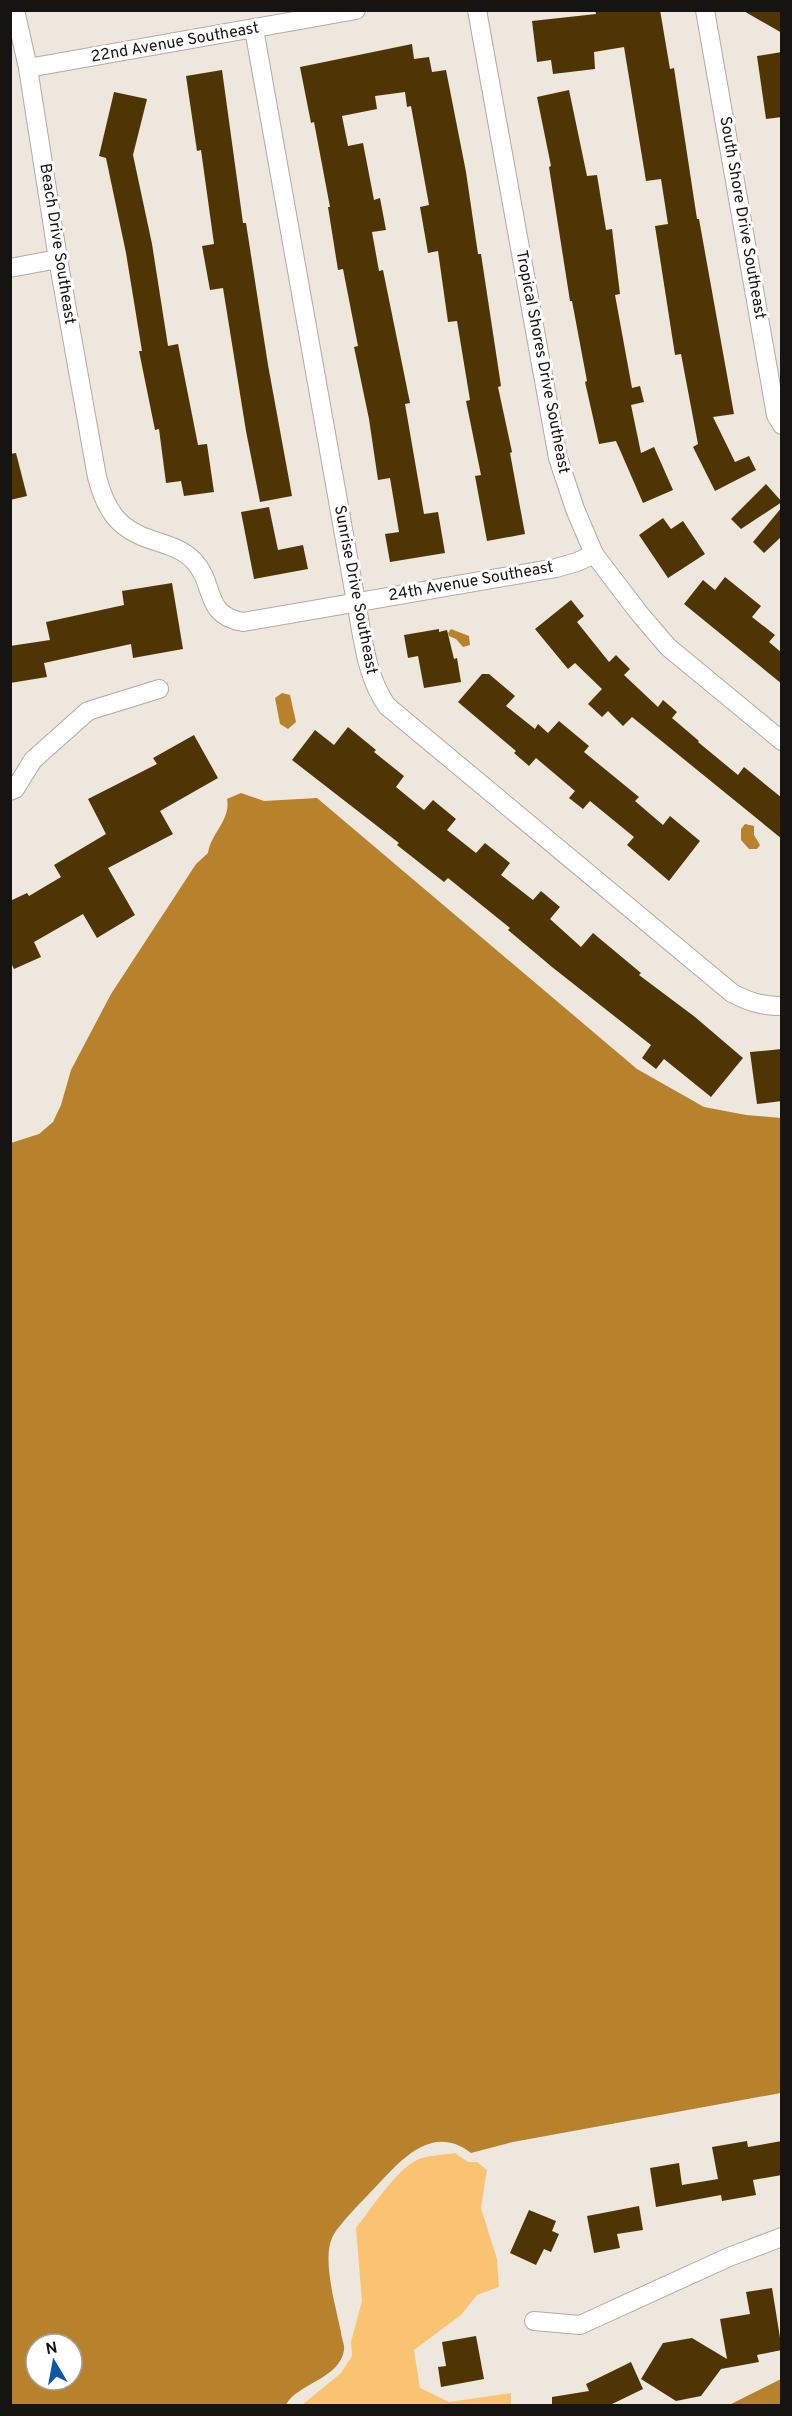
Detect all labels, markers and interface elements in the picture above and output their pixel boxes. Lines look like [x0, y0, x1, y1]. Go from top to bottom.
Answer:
street label: 22nd Avenue Southeast [89, 18, 261, 68]
street label: South Shore Drive Southeast [714, 115, 770, 321]
street label: Beach Drive Southeast [34, 162, 80, 326]
street label: Tropical Shores Drive Southeast [510, 249, 574, 475]
street label: Sunrise Drive Southeast [329, 504, 381, 676]
street label: 24th Avenue Southeast [387, 558, 555, 606]
north arrow [24, 2332, 84, 2392]
text: N [44, 2338, 59, 2360]

